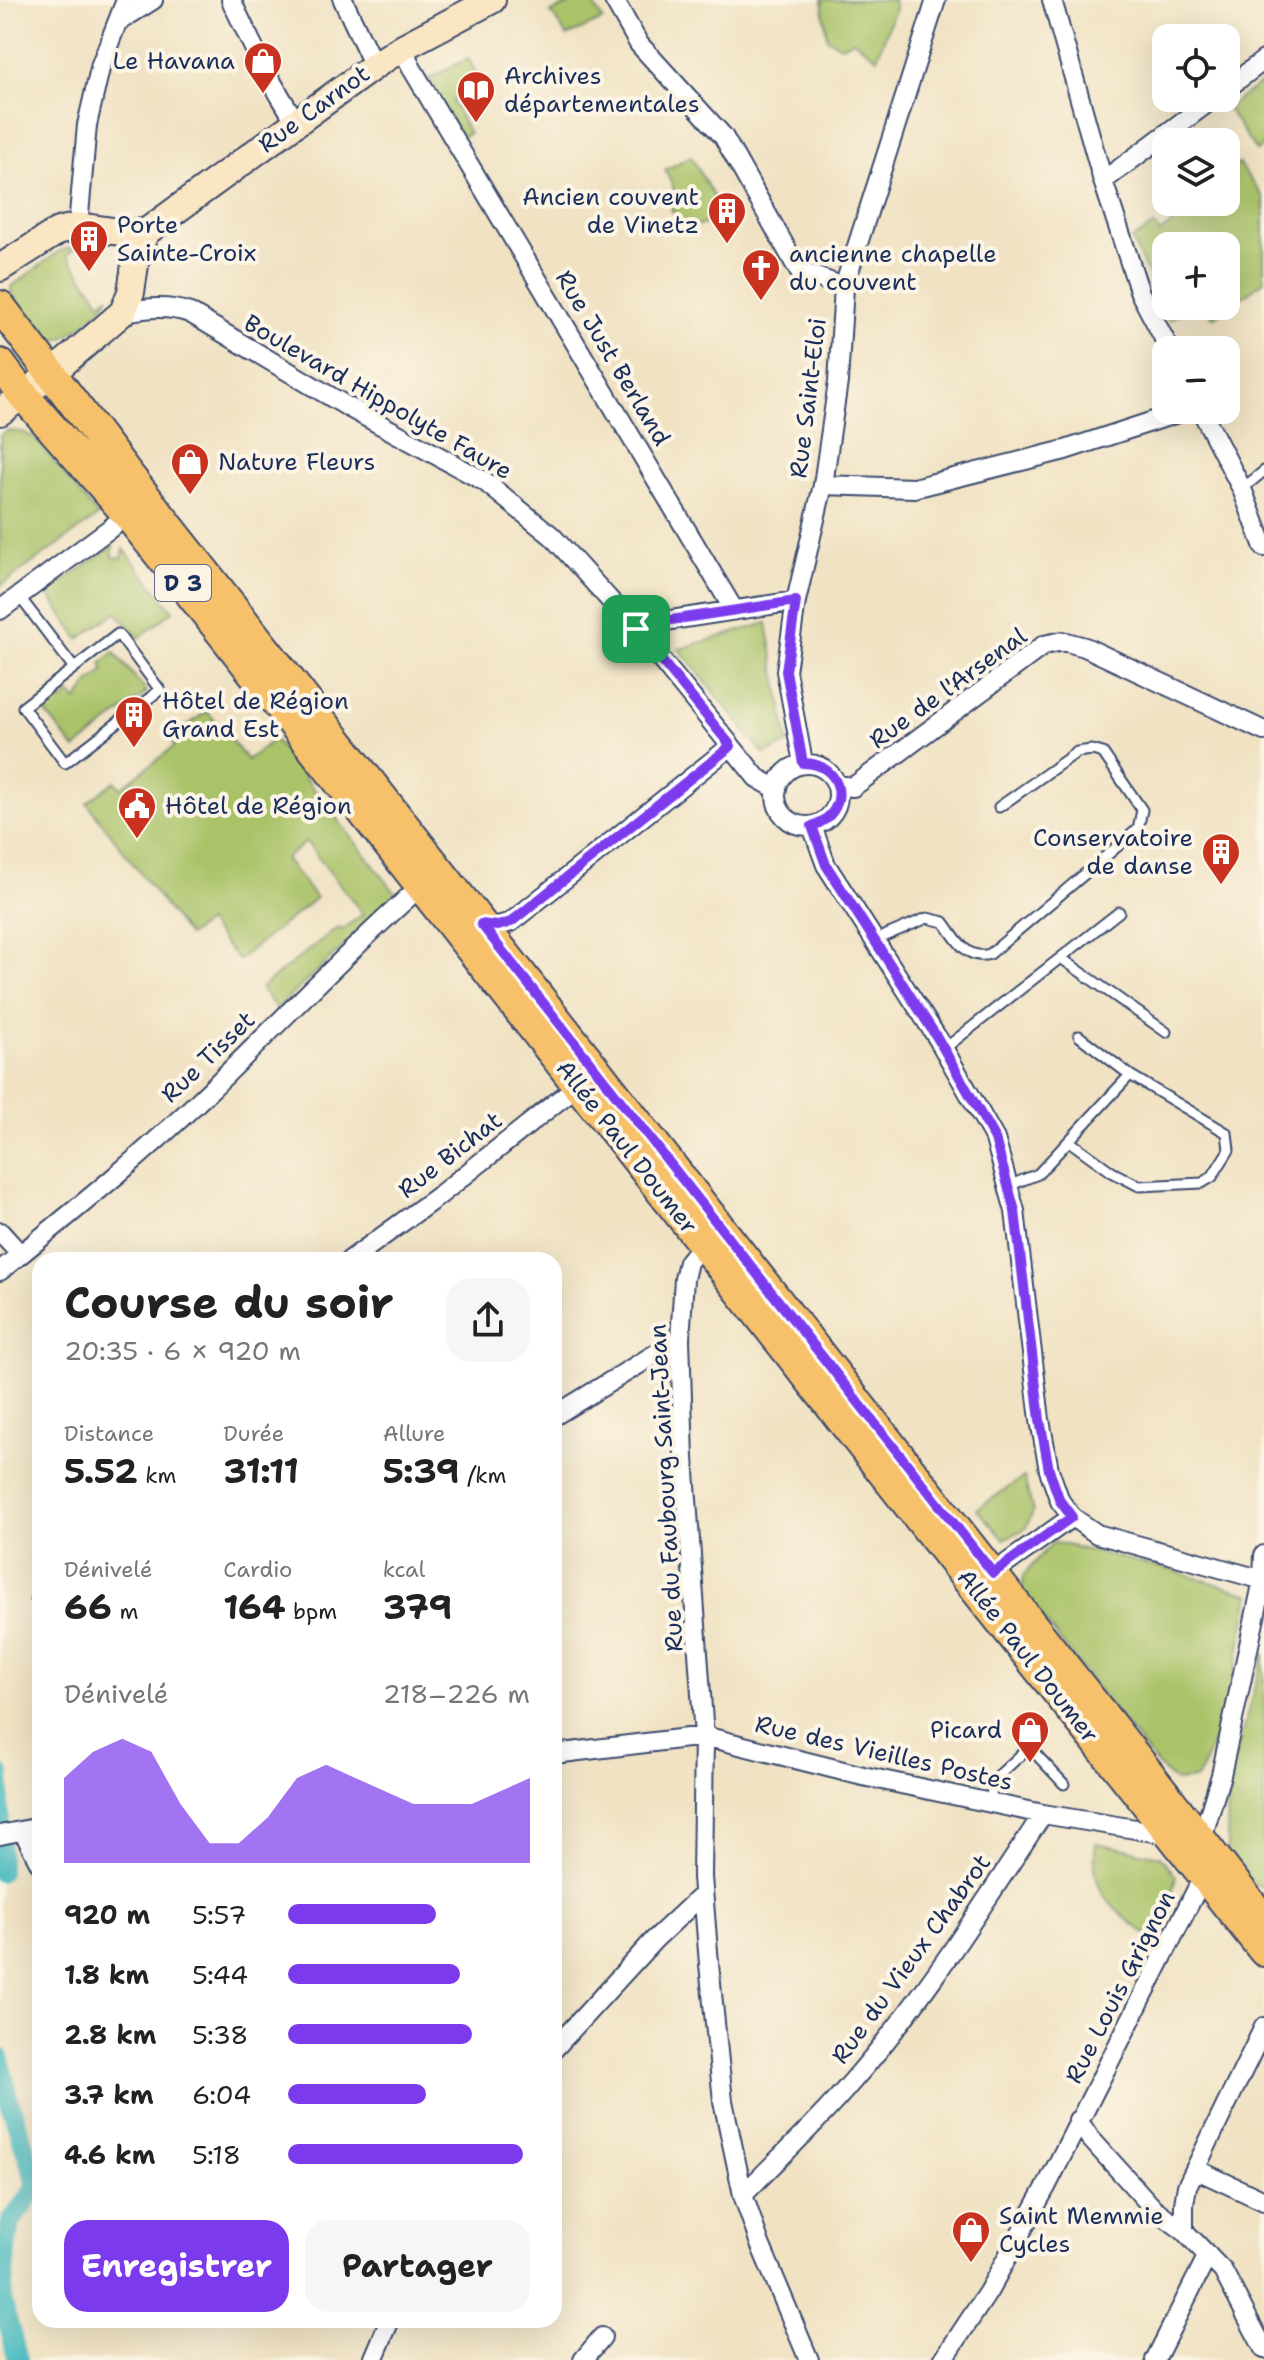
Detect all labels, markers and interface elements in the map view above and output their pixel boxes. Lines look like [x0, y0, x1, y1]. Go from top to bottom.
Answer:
map controls [1152, 24, 1240, 424]
button: locate [1152, 24, 1240, 112]
shop icon: Le Havana [242, 40, 284, 95]
place label: Le Havana [112, 45, 235, 77]
street label: Rue Carnot [252, 58, 376, 160]
place label: Archives départementales [504, 60, 700, 120]
library icon: Archives départementales [455, 69, 497, 124]
button: layers [1152, 128, 1240, 216]
place label: Ancien couvent de Vinetz [522, 181, 699, 241]
building icon: Ancien couvent de Vinetz [706, 190, 748, 245]
place label: Porte Sainte-Croix [117, 209, 256, 269]
building icon: Porte Sainte-Croix [68, 218, 110, 273]
button: + [1152, 232, 1240, 320]
place label: ancienne chapelle du couvent [789, 238, 997, 298]
church icon: ancienne chapelle du couvent [740, 247, 782, 302]
street label: Rue Just Berland [548, 264, 678, 452]
street label: Boulevard Hippolyte Faure [238, 307, 518, 487]
street label: Rue Saint-Eloi [782, 316, 834, 480]
button: − [1152, 336, 1240, 424]
shop icon: Nature Fleurs [169, 441, 211, 496]
place label: Nature Fleurs [218, 446, 375, 478]
road number: D 3 [155, 565, 211, 601]
pin [602, 595, 670, 663]
icon: arrive [614, 607, 658, 651]
street label: Rue de l'Arsenal [863, 620, 1034, 756]
place label: Hôtel de Région Grand Est [162, 685, 349, 745]
building icon: Hôtel de Région Grand Est [113, 694, 155, 749]
public building icon: Hôtel de Région [116, 785, 158, 840]
place label: Hôtel de Région [165, 790, 352, 822]
place label: Conservatoire de danse [1033, 822, 1193, 882]
building icon: Conservatoire de danse [1200, 831, 1242, 886]
street label: Rue Tisset [154, 1004, 262, 1110]
street label: Allée Paul Doumer [549, 1053, 705, 1241]
street label: Rue Bichat [391, 1104, 509, 1206]
text: Course du soir [64, 1273, 394, 1332]
button: share [446, 1278, 530, 1362]
street label: Rue du Faubourg Saint-Jean [641, 1323, 691, 1653]
text: 20:35 · 6 × 920 m [64, 1333, 301, 1368]
text: Distance [64, 1419, 154, 1448]
text: Durée [223, 1419, 284, 1448]
text: Allure [383, 1419, 446, 1448]
text: 5.52 [64, 1448, 138, 1494]
text: 31:11 [223, 1448, 299, 1494]
text: 5:39 [383, 1448, 460, 1494]
text: km [138, 1461, 176, 1490]
text: /km [460, 1461, 506, 1490]
text: Dénivelé [64, 1555, 152, 1584]
text: Cardio [223, 1555, 292, 1584]
text: kcal [383, 1555, 425, 1584]
street label: Allée Paul Doumer [950, 1562, 1106, 1750]
text: 66 [64, 1584, 112, 1630]
text: 164 [223, 1584, 285, 1630]
text: 379 [383, 1584, 452, 1630]
text: m [112, 1597, 138, 1626]
text: bpm [285, 1597, 337, 1626]
text: Dénivelé [64, 1676, 169, 1711]
text: 218–226 m [383, 1676, 530, 1711]
street label: Rue des Vieilles Postes [752, 1708, 1016, 1798]
shop icon: Picard [1009, 1709, 1051, 1764]
place label: Picard [930, 1714, 1002, 1746]
street label: Rue du Vieux Chabrot [824, 1848, 998, 2070]
street label: Rue Louis Grignon [1058, 1885, 1182, 2089]
text: 920 m [64, 1897, 150, 1932]
text: 5:57 [192, 1897, 246, 1932]
text: 1.8 km [64, 1957, 149, 1992]
text: 5:44 [192, 1957, 248, 1992]
text: 2.8 km [64, 2017, 157, 2052]
text: 5:38 [192, 2017, 248, 2052]
text: 3.7 km [64, 2077, 154, 2112]
text: 6:04 [192, 2077, 251, 2112]
text: 4.6 km [64, 2137, 155, 2172]
text: 5:18 [192, 2137, 241, 2172]
place label: Saint Memmie Cycles [999, 2200, 1164, 2260]
shop icon: Saint Memmie Cycles [950, 2209, 992, 2264]
button: Enregistrer [64, 2220, 289, 2312]
button: Partager [305, 2220, 530, 2312]

